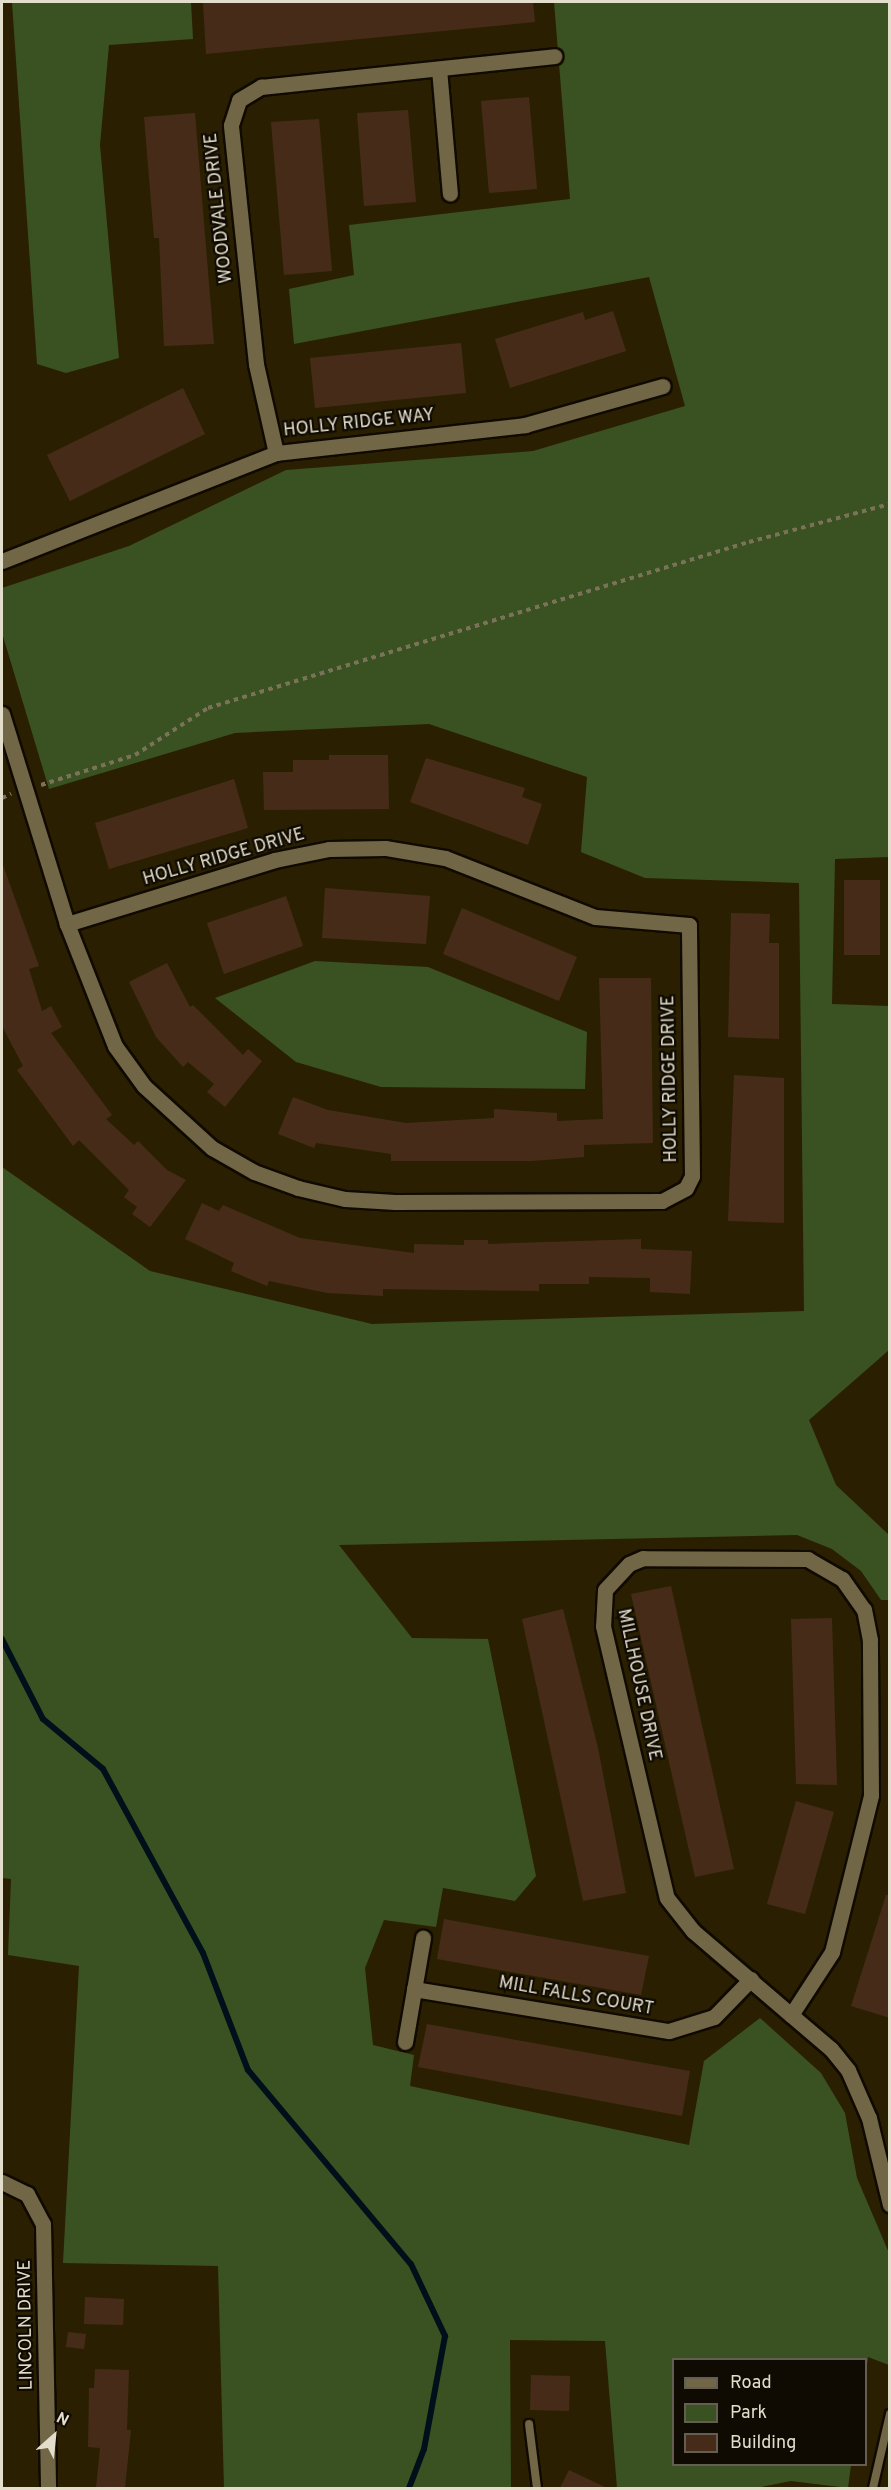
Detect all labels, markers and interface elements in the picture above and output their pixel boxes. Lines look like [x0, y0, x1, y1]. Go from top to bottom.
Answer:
street label: WOODVALE DRIVE [201, 132, 239, 284]
street label: HOLLY RIDGE WAY [282, 405, 436, 443]
street label: HOLLY RIDGE DRIVE [140, 824, 308, 892]
street label: HOLLY RIDGE DRIVE [659, 995, 683, 1163]
street label: MILLHOUSE DRIVE [611, 1607, 665, 1763]
street label: MILL FALLS COURT [497, 1973, 655, 2021]
street label: LINCOLN DRIVE [15, 2260, 39, 2390]
legend [672, 2358, 867, 2466]
text: Road [730, 2372, 772, 2395]
text: Park [730, 2402, 767, 2425]
north arrow [24, 2406, 84, 2466]
text: N [53, 2408, 72, 2431]
text: Building [730, 2432, 796, 2455]

